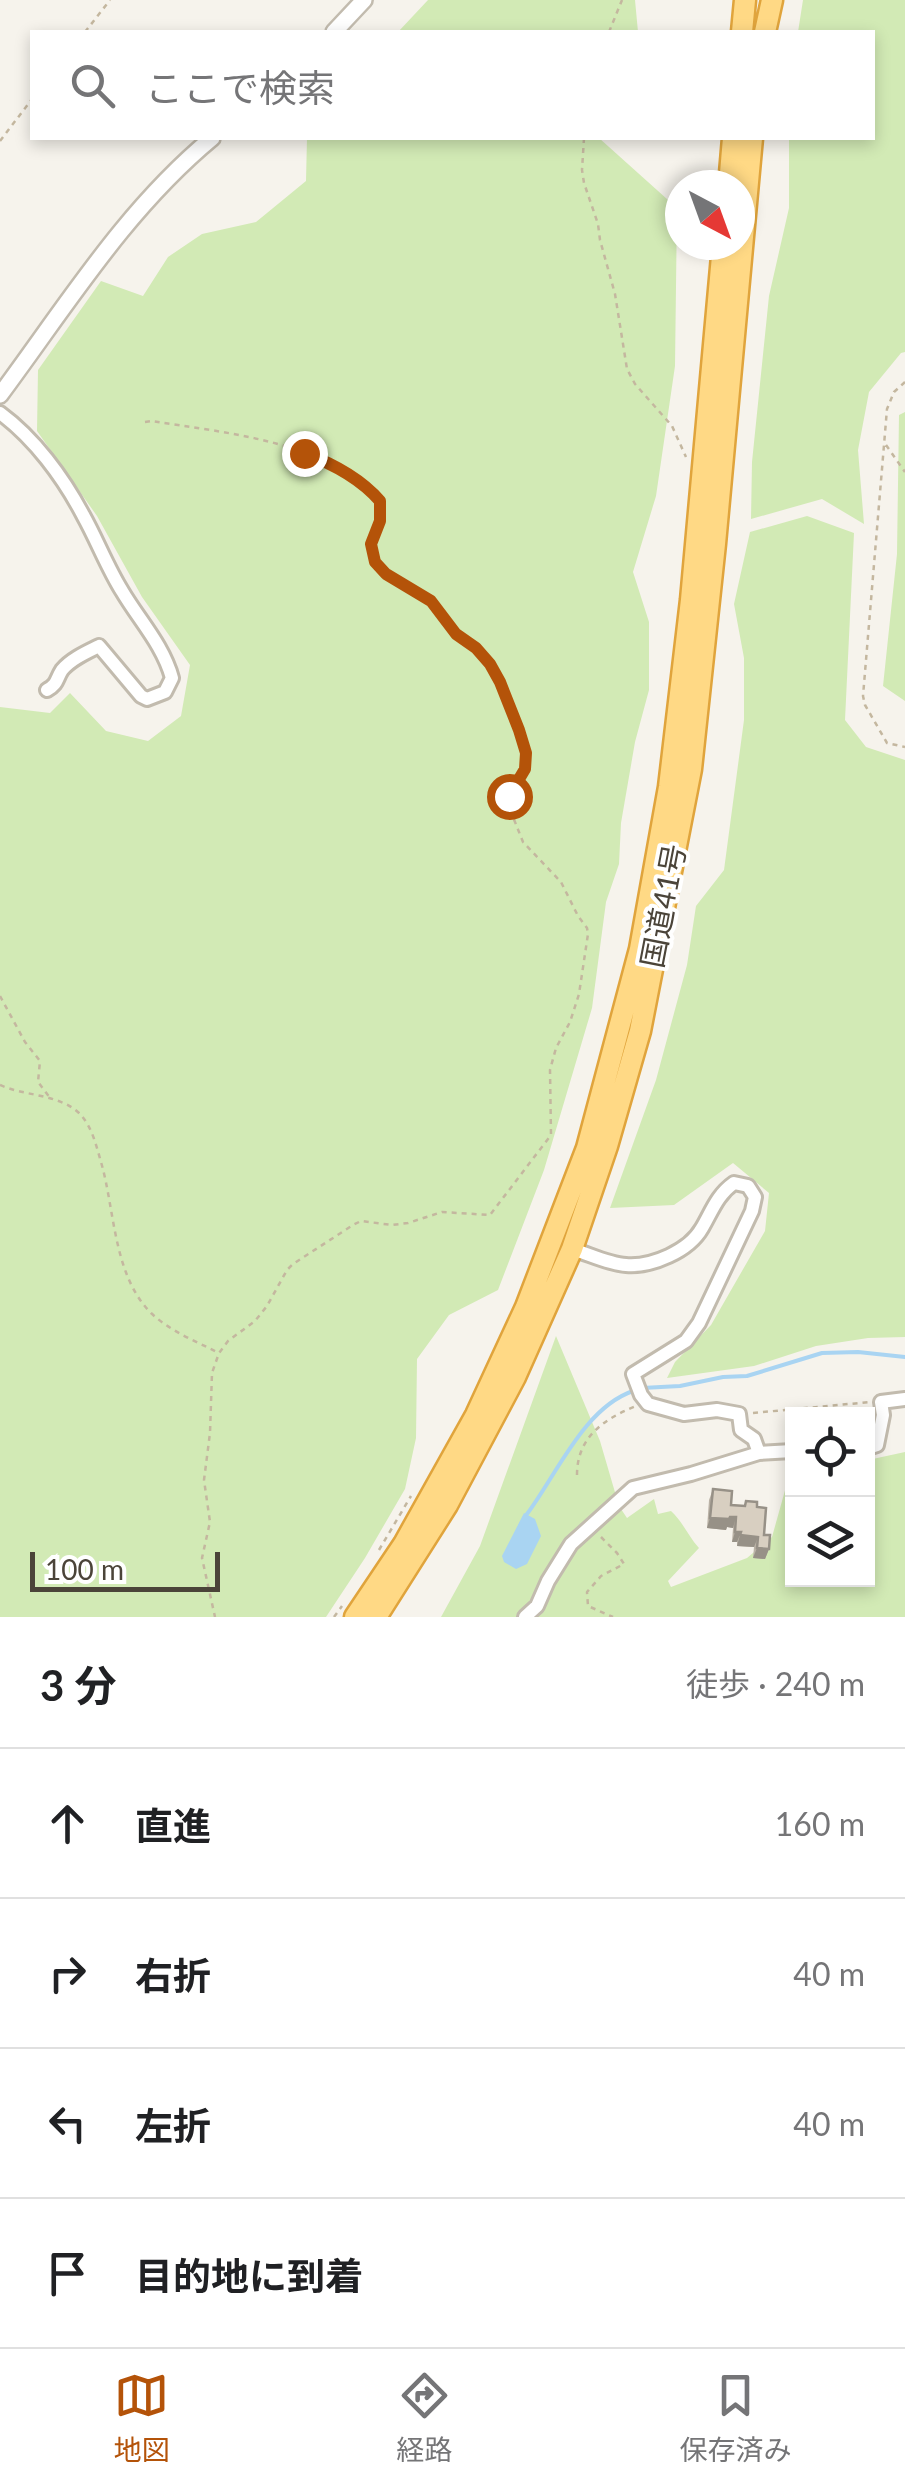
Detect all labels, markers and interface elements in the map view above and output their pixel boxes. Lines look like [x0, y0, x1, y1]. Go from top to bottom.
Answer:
search box [30, 30, 875, 140]
icon: search [65, 58, 120, 113]
text: ここで検索 [145, 64, 335, 110]
north arrow [665, 170, 755, 260]
route end [282, 431, 328, 477]
route start [487, 774, 533, 820]
street label: 国道41号 [632, 841, 692, 970]
map controls [785, 1407, 875, 1587]
button: locate [785, 1407, 875, 1497]
button: layers [785, 1497, 875, 1587]
scale bar [30, 1547, 220, 1592]
text: 100 m [45, 1552, 124, 1586]
text: 3 分 [40, 1660, 117, 1710]
text: 徒歩 · 240 m [686, 1664, 865, 1703]
icon: ahead [40, 1796, 95, 1851]
text: 直進 [135, 1802, 211, 1848]
text: 160 m [775, 1804, 865, 1843]
icon: right [40, 1946, 95, 2001]
text: 右折 [135, 1952, 211, 1998]
text: 40 m [793, 1954, 865, 1993]
icon: left [40, 2096, 95, 2151]
text: 左折 [135, 2102, 211, 2148]
text: 40 m [793, 2104, 865, 2143]
icon: arrive [40, 2246, 95, 2301]
text: 目的地に到着 [135, 2252, 363, 2298]
tab: 地図 [113, 2368, 170, 2468]
tab: 経路 [396, 2368, 453, 2468]
tab: 保存済み [679, 2368, 792, 2468]

